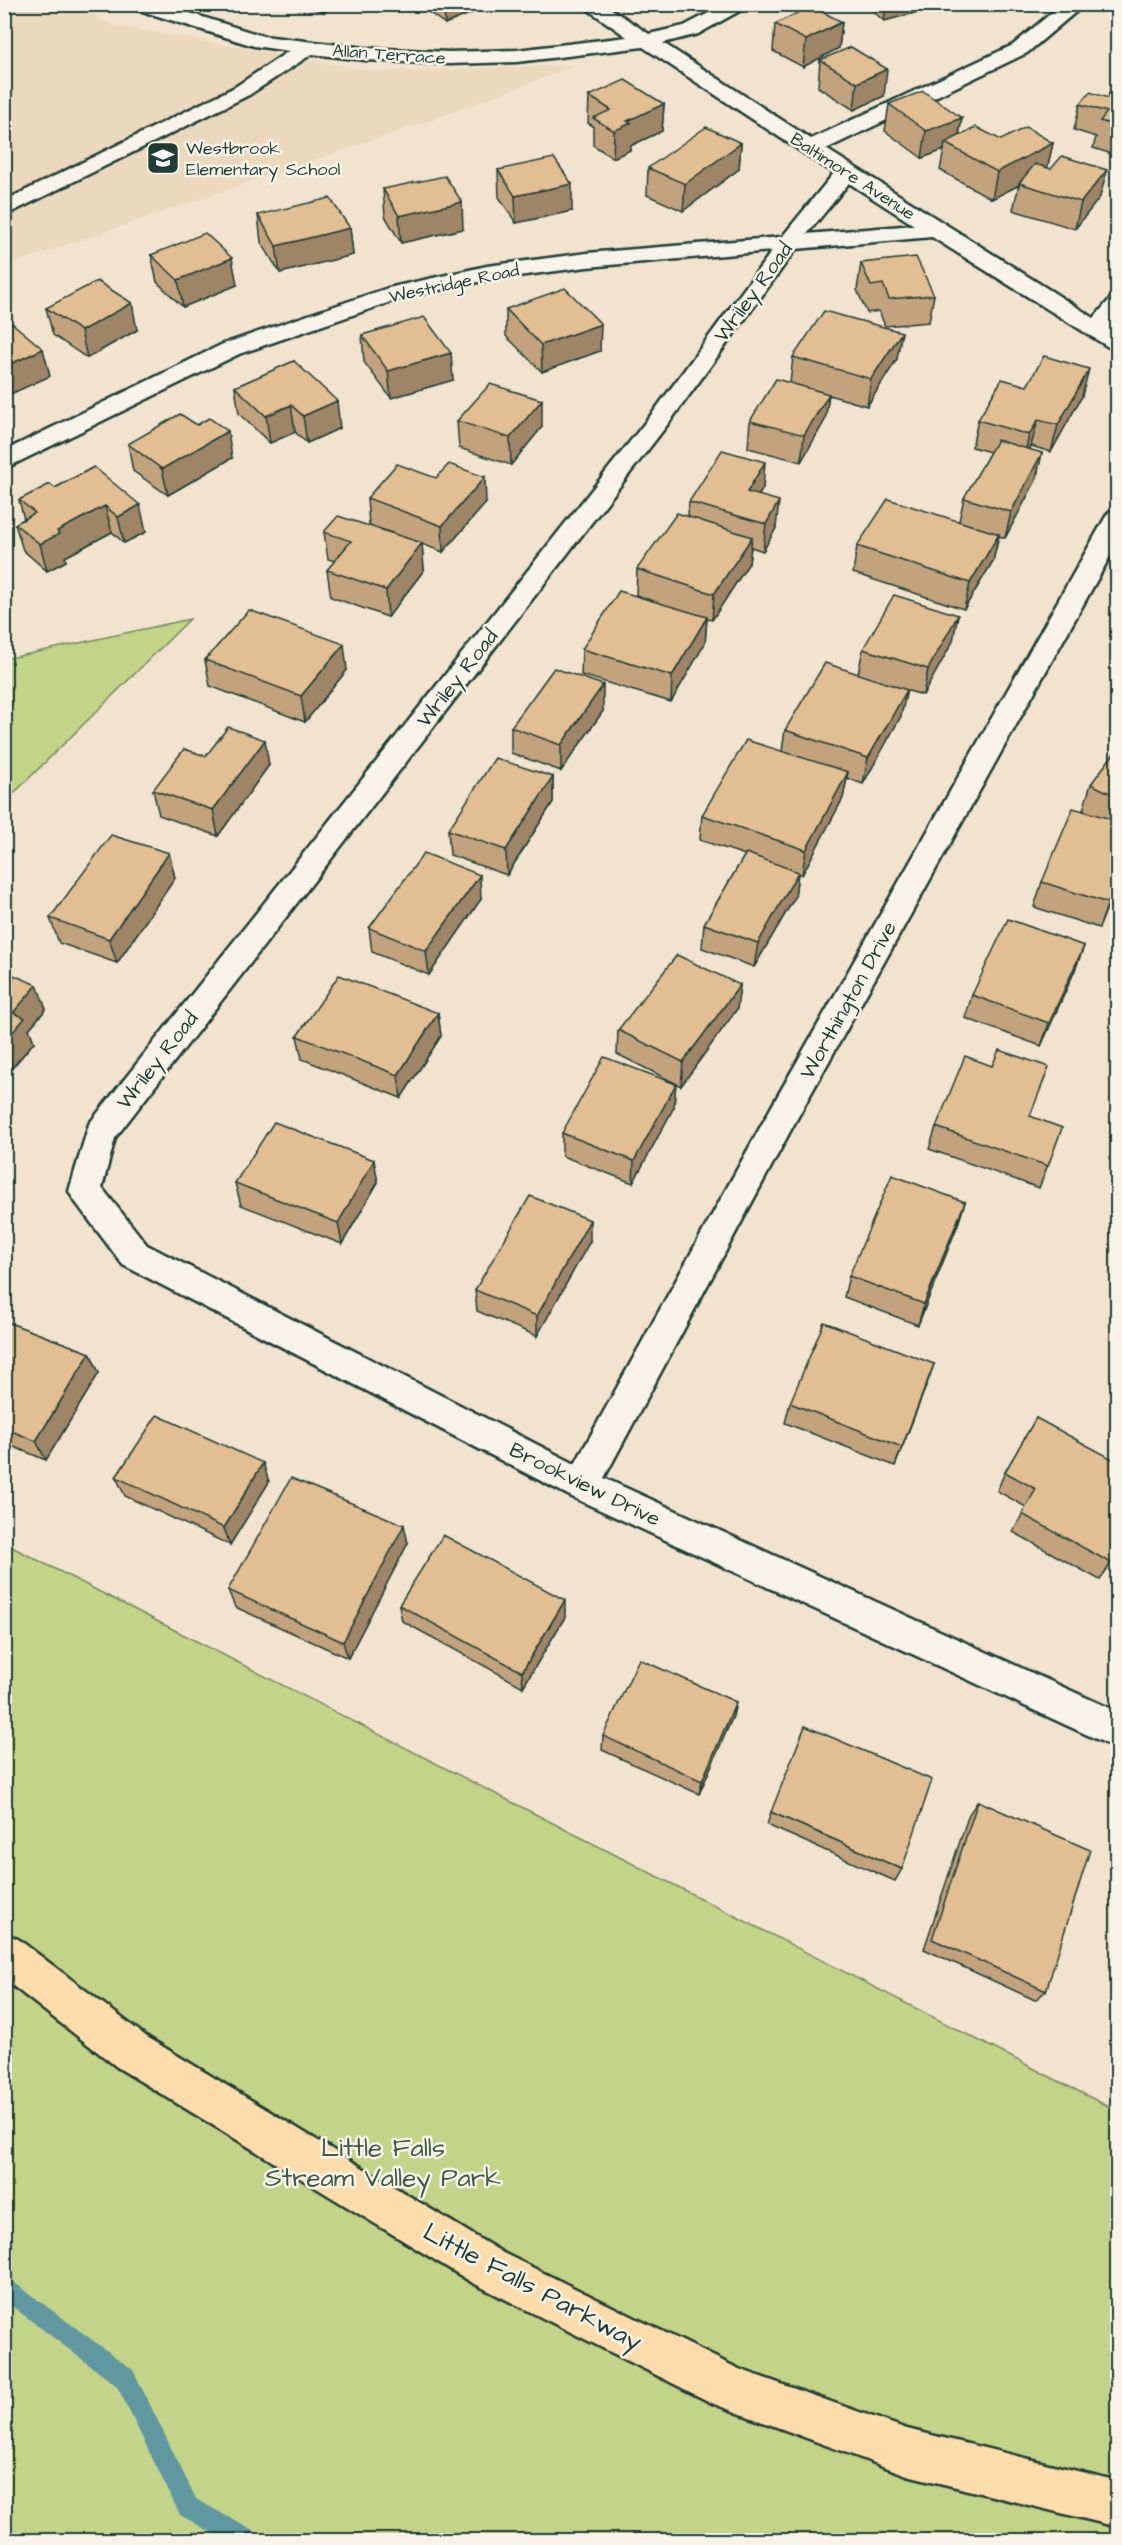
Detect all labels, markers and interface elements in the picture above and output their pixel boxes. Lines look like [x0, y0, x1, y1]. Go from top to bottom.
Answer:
street label: Allan Terrace [331, 38, 447, 71]
street label: Baltimore Avenue [785, 127, 920, 226]
place label: Westbrook Elementary School [186, 136, 341, 183]
school or university icon: Westbrook Elementary School [145, 140, 181, 176]
street label: Wriley Road [707, 236, 801, 349]
street label: Westridge Road [387, 257, 522, 310]
street label: Wriley Road [410, 623, 507, 735]
street label: Worthington Drive [793, 916, 906, 1085]
street label: Wriley Road [110, 1005, 207, 1117]
street label: Brookview Drive [504, 1435, 665, 1534]
park label: Little Falls Stream Valley Park [265, 2130, 501, 2198]
street label: Little Falls Parkway [416, 2214, 648, 2362]

